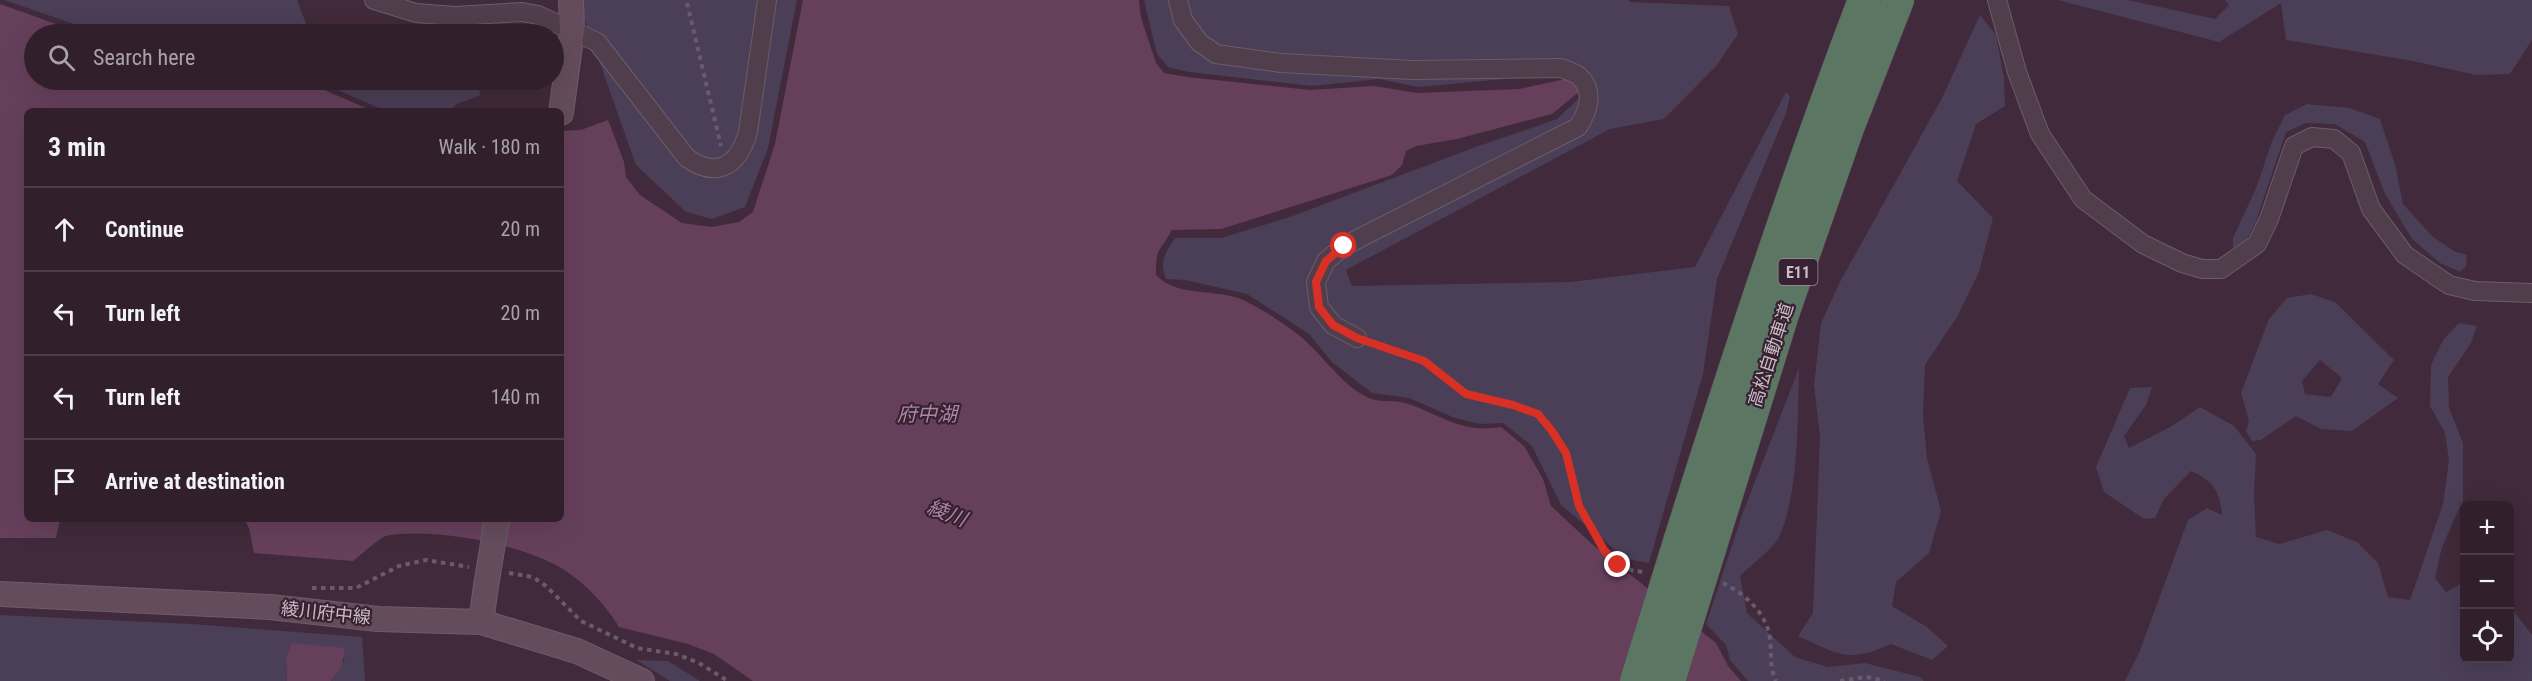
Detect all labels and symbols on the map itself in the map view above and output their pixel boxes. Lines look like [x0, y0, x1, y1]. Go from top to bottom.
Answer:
route start [1330, 232, 1356, 258]
road number: E11 [1778, 259, 1818, 285]
street label: 高松自動車道 [1744, 300, 1797, 409]
water label: 府中湖 [897, 402, 960, 426]
water label: 綾川 [924, 495, 972, 532]
route end [1604, 551, 1630, 577]
street label: 綾川府中線 [280, 597, 372, 628]

